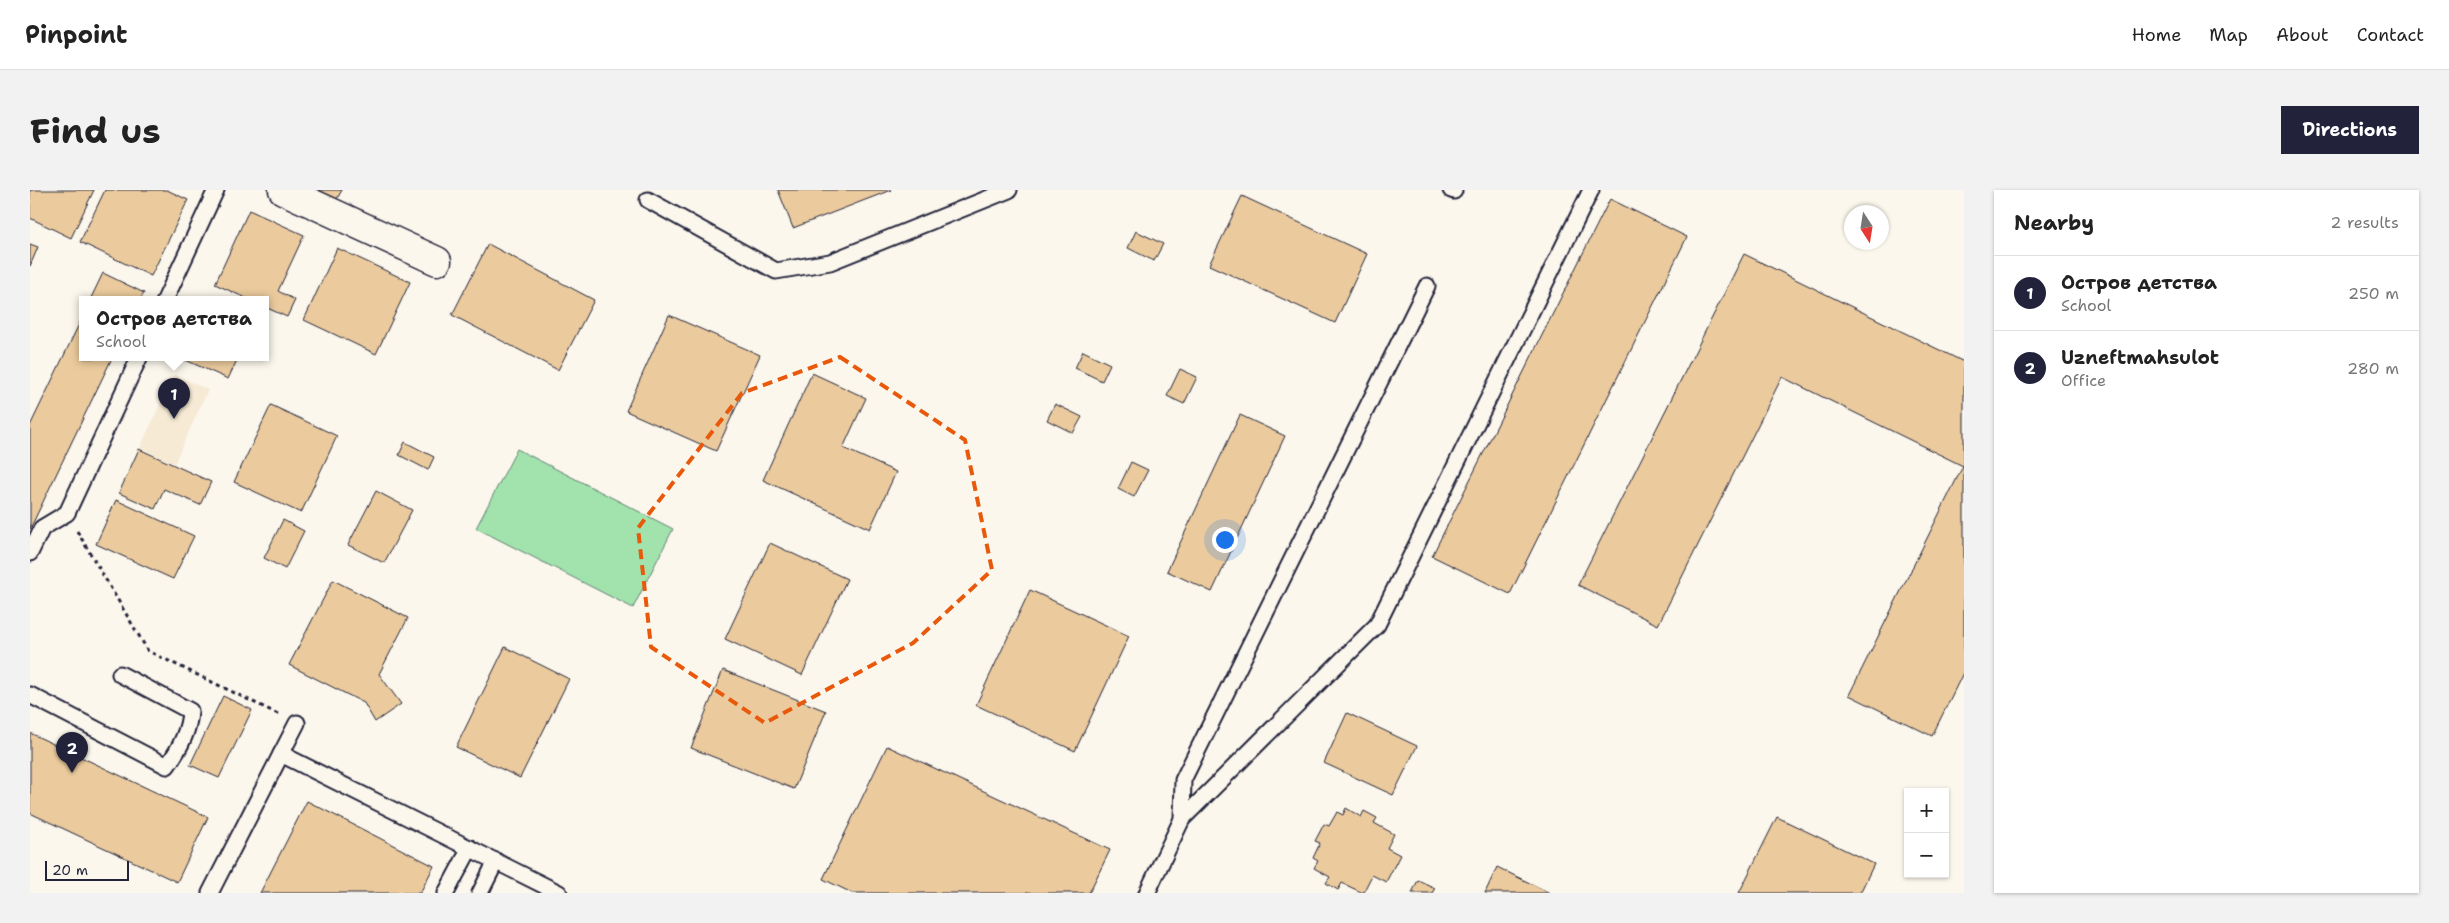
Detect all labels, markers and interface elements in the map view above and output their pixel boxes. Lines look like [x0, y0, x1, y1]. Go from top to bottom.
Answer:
text: Pinpoint [25, 19, 127, 51]
text: Home [2132, 23, 2181, 47]
text: Map [2209, 23, 2248, 47]
text: About [2276, 23, 2329, 47]
text: Contact [2357, 23, 2424, 47]
button: Directions [2281, 106, 2419, 154]
text: Find us [30, 107, 161, 154]
north arrow [1844, 205, 1889, 250]
text: Nearby [2014, 209, 2094, 237]
text: 2 results [2330, 212, 2399, 233]
text: Остров детства [2061, 270, 2217, 295]
text: 1 [2026, 283, 2034, 304]
text: 250 m [2348, 283, 2399, 304]
text: School [2061, 295, 2111, 316]
popup [79, 296, 269, 361]
text: Остров детства [96, 306, 252, 331]
text: School [96, 331, 146, 352]
text: Uzneftmahsulot [2061, 345, 2219, 370]
text: 2 [2024, 358, 2036, 379]
text: 280 m [2347, 358, 2399, 379]
text: Office [2061, 370, 2106, 391]
pin: 1 [158, 378, 190, 419]
your location [1212, 527, 1238, 553]
pin: 2 [56, 732, 88, 773]
map controls [1904, 788, 1949, 878]
button: + [1904, 788, 1949, 833]
button: − [1904, 833, 1949, 878]
scale bar [45, 858, 129, 881]
text: 20 m [52, 861, 88, 879]

